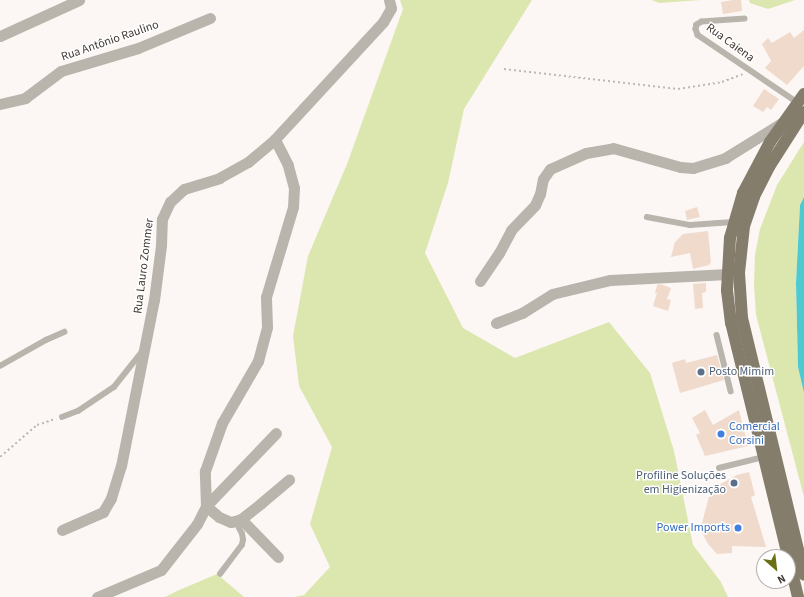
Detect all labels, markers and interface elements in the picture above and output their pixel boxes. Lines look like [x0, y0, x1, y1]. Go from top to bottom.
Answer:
street label: Rua Antônio Raulino [59, 18, 161, 64]
street label: Rua Caiena [703, 21, 757, 65]
street label: Rua Lauro Zommer [131, 218, 157, 314]
place label: Posto Mimim [709, 365, 774, 379]
marker: Posto Mimim [696, 367, 706, 377]
place label: Comercial Corsini [729, 420, 780, 448]
marker: Comercial Corsini [716, 429, 726, 439]
place label: Profiline Soluções em Higienização [636, 469, 726, 497]
marker: Profiline Soluções em Higienização [729, 478, 739, 488]
place label: Power Imports [657, 521, 730, 535]
marker: Power Imports [733, 523, 743, 533]
north arrow [756, 549, 796, 589]
text: N [775, 571, 788, 587]

